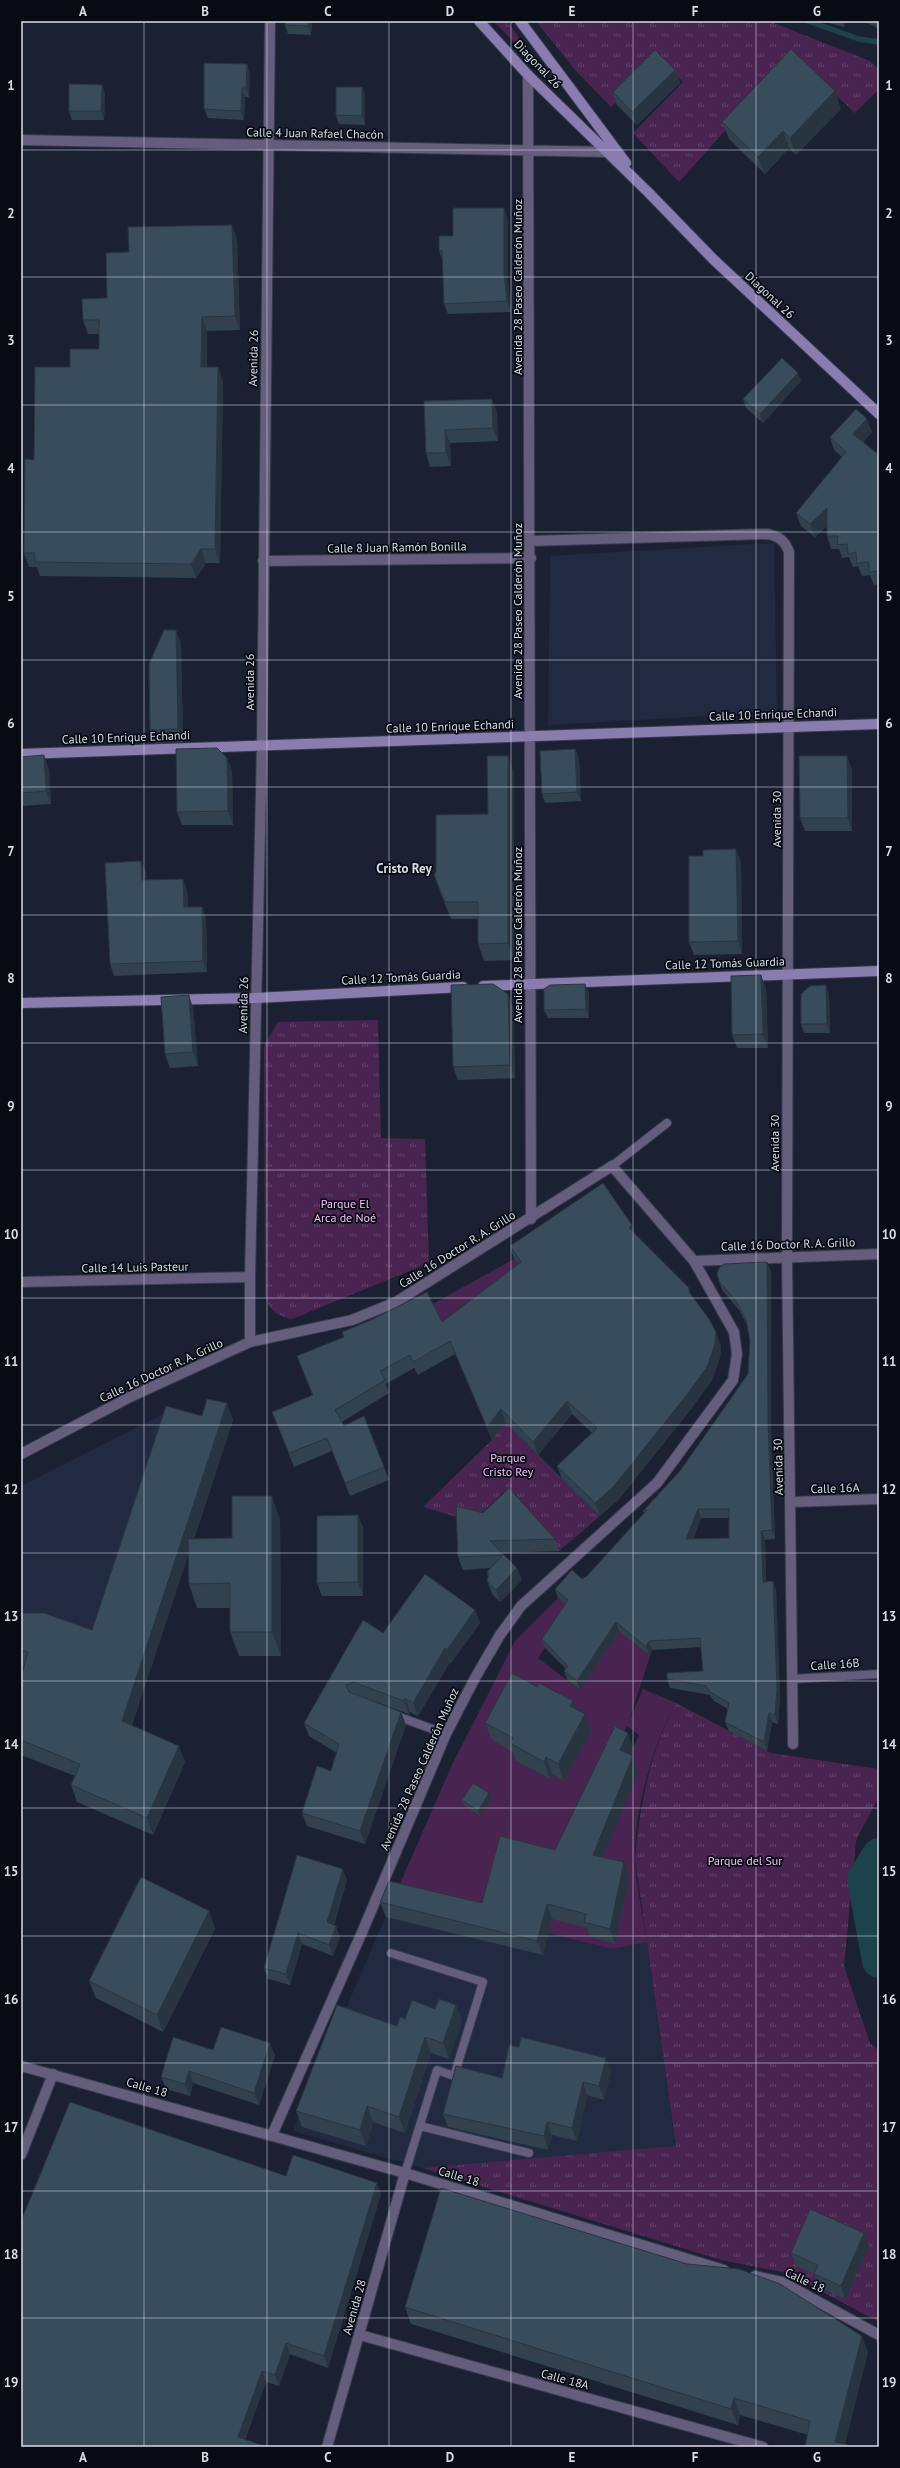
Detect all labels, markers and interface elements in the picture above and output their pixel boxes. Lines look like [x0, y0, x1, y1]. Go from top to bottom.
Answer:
text: A [79, 3, 87, 20]
text: B [201, 3, 209, 20]
text: C [324, 3, 332, 20]
text: D [446, 3, 454, 20]
text: E [569, 3, 576, 20]
text: F [692, 3, 699, 20]
text: G [813, 3, 821, 20]
street label: Diagonal 26 [511, 36, 565, 92]
text: 1 [7, 77, 15, 94]
text: 1 [885, 77, 893, 94]
street label: Calle 4 Juan Rafael Chacón [246, 124, 384, 142]
street label: Avenida 28 Paseo Calderón Muñoz [510, 199, 525, 375]
text: 2 [7, 205, 15, 222]
text: 2 [885, 205, 893, 222]
street label: Diagonal 26 [742, 268, 798, 322]
street label: Avenida 26 [245, 329, 261, 387]
text: 3 [7, 332, 15, 349]
text: 3 [885, 332, 893, 349]
text: 4 [7, 460, 15, 477]
text: 4 [885, 460, 893, 477]
street label: Avenida 28 Paseo Calderón Muñoz [510, 523, 525, 699]
street label: Calle 8 Juan Ramón Bonilla [327, 538, 467, 556]
text: 5 [7, 588, 15, 605]
text: 5 [885, 588, 893, 605]
street label: Avenida 26 [242, 654, 257, 710]
street label: Calle 10 Enrique Echandi [709, 704, 837, 724]
text: 6 [7, 715, 15, 732]
text: 6 [885, 715, 893, 732]
street label: Calle 10 Enrique Echandi [386, 716, 514, 736]
street label: Calle 10 Enrique Echandi [62, 727, 190, 747]
street label: Avenida 30 [769, 790, 784, 847]
text: 7 [7, 843, 15, 860]
text: 7 [885, 843, 893, 860]
street label: Avenida 28 Paseo Calderón Muñoz [510, 847, 525, 1023]
district label: Cristo Rey [376, 860, 432, 877]
street label: Calle 12 Tomás Guardia [665, 953, 785, 973]
street label: Calle 12 Tomás Guardia [341, 966, 461, 988]
text: 8 [7, 970, 15, 987]
text: 8 [885, 970, 893, 987]
street label: Avenida 26 [235, 976, 251, 1034]
text: 9 [7, 1098, 15, 1115]
text: 9 [885, 1098, 893, 1115]
street label: Avenida 30 [767, 1114, 782, 1171]
park label: Parque El Arca de Noé [314, 1196, 376, 1225]
street label: Calle 16 Doctor R. A. Grillo [396, 1207, 518, 1291]
text: 10 [4, 1226, 18, 1243]
text: 10 [882, 1226, 896, 1243]
street label: Calle 16 Doctor R. A. Grillo [721, 1234, 855, 1254]
street label: Calle 14 Luis Pasteur [81, 1259, 189, 1275]
street label: Calle 16 Doctor R. A. Grillo [97, 1335, 225, 1405]
text: 11 [4, 1353, 18, 1370]
text: 11 [882, 1353, 896, 1370]
street label: Avenida 30 [770, 1438, 786, 1496]
park label: Parque Cristo Rey [483, 1450, 534, 1479]
street label: Calle 16A [810, 1480, 860, 1496]
text: 12 [4, 1481, 18, 1498]
text: 12 [882, 1481, 896, 1498]
text: 13 [4, 1608, 18, 1625]
text: 13 [882, 1608, 896, 1625]
street label: Calle 16B [810, 1655, 860, 1673]
street label: Avenida 28 Paseo Calderón Muñoz [376, 1686, 462, 1852]
text: 14 [4, 1736, 19, 1753]
text: 14 [882, 1736, 897, 1753]
park label: Parque del Sur [708, 1853, 782, 1868]
text: 15 [4, 1863, 18, 1880]
text: 15 [882, 1863, 896, 1880]
text: 16 [4, 1991, 18, 2008]
text: 16 [882, 1991, 896, 2008]
street label: Calle 18 [125, 2074, 169, 2100]
text: 17 [4, 2119, 18, 2136]
text: 17 [882, 2119, 896, 2136]
street label: Calle 18 [437, 2163, 481, 2189]
text: 18 [4, 2246, 18, 2263]
text: 18 [882, 2246, 896, 2263]
street label: Calle 18 [783, 2264, 827, 2296]
street label: Avenida 28 [339, 2278, 369, 2336]
street label: Calle 18A [539, 2365, 591, 2393]
text: 19 [4, 2374, 18, 2391]
text: 19 [882, 2374, 896, 2391]
text: A [79, 2449, 87, 2466]
text: B [201, 2449, 209, 2466]
text: C [324, 2449, 332, 2466]
text: D [446, 2449, 454, 2466]
text: E [569, 2449, 576, 2466]
text: F [692, 2449, 699, 2466]
text: G [813, 2449, 821, 2466]

